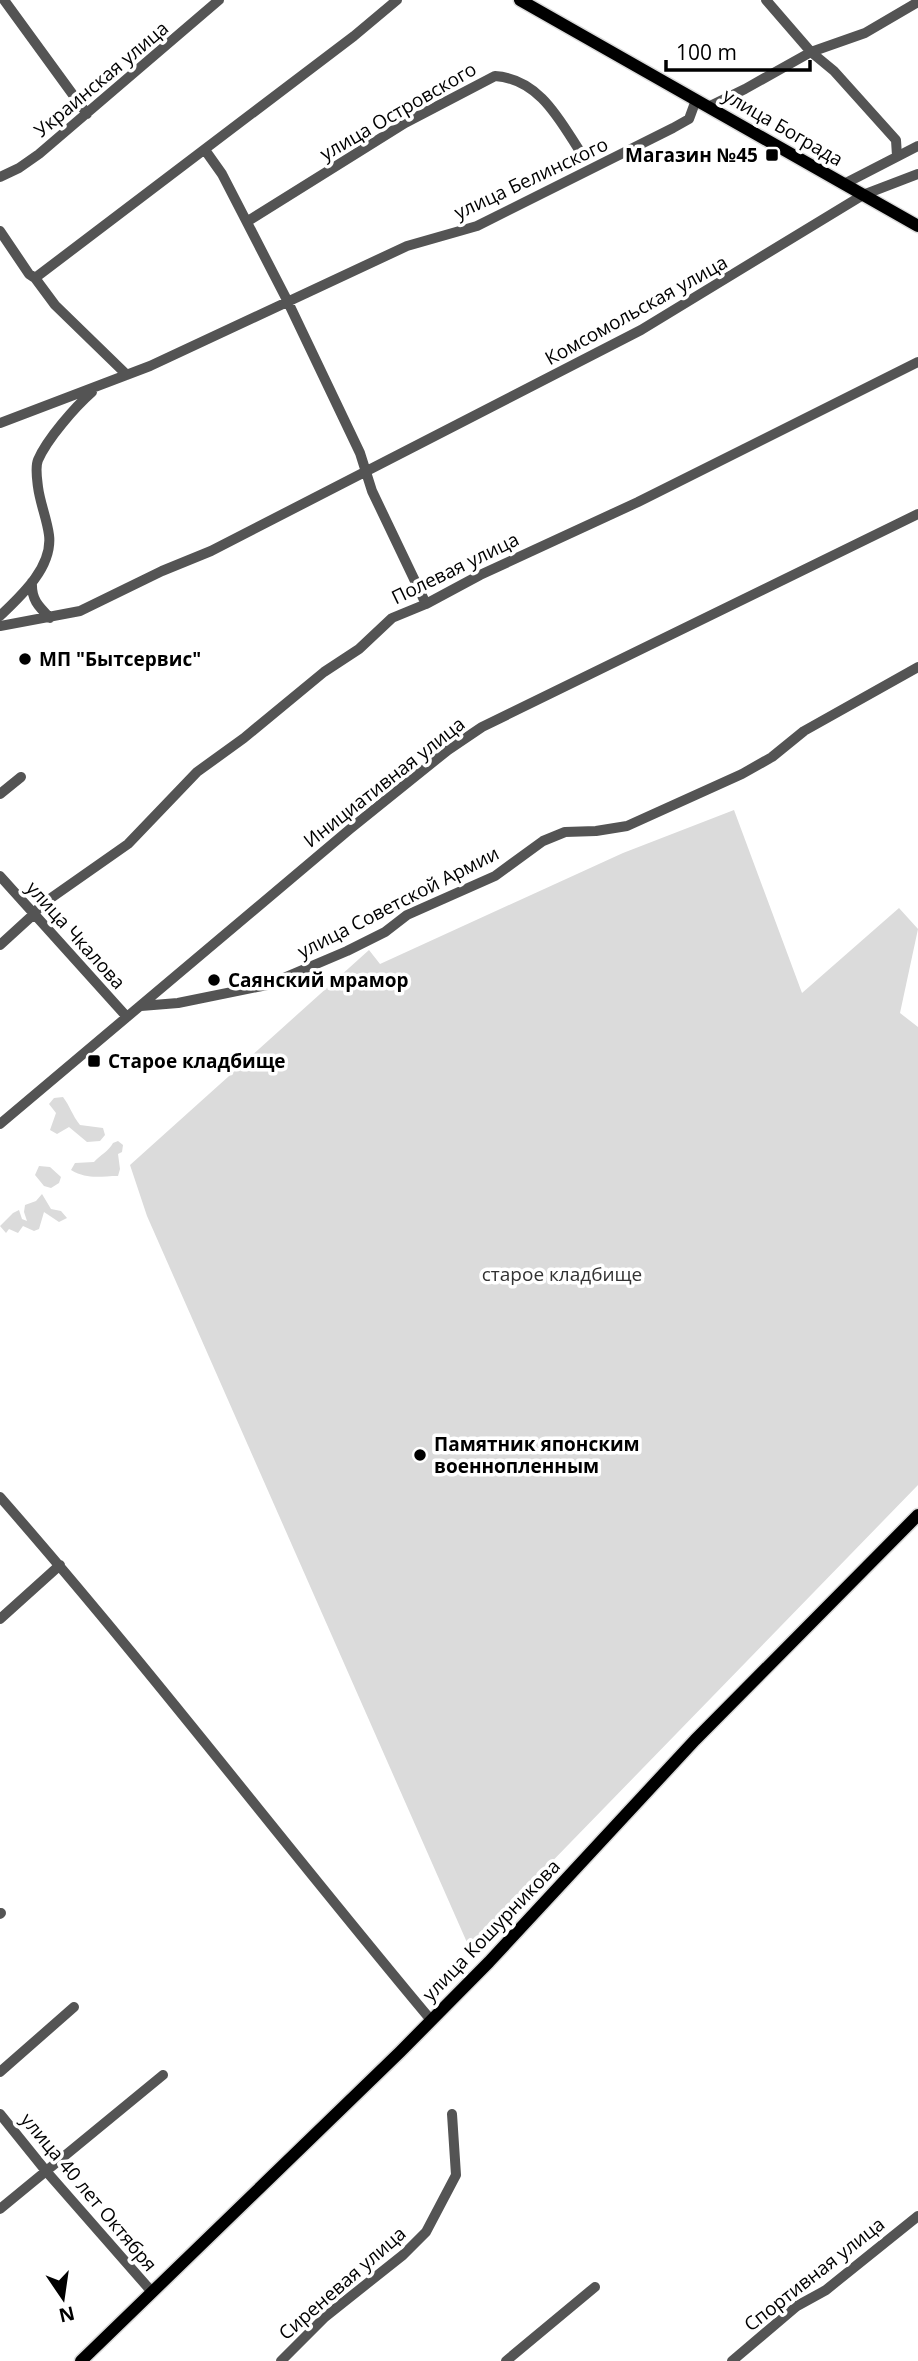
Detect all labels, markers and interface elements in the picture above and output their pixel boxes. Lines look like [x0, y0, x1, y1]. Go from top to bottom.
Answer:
street label: Украинская улица [28, 15, 174, 143]
scale bar [666, 28, 810, 72]
text: 100 m [676, 38, 737, 66]
street label: улица Островского [315, 56, 481, 166]
street label: улица Бограда [718, 82, 848, 172]
street label: улица Белинского [450, 131, 612, 225]
place label: Магазин №45 [625, 142, 758, 168]
marker: Магазин №45 [764, 147, 780, 163]
street label: Комсомольская улица [540, 249, 732, 371]
street label: Полевая улица [387, 526, 523, 610]
place label: МП "Бытсервис" [39, 646, 201, 672]
marker: МП "Бытсервис" [17, 651, 33, 667]
street label: Инициативная улица [298, 711, 470, 853]
street label: улица Советской Армии [293, 840, 503, 964]
street label: улица Чкалова [20, 875, 132, 995]
place label: Саянский мрамор [228, 967, 409, 993]
marker: Саянский мрамор [206, 972, 222, 988]
place label: Старое кладбище [108, 1048, 286, 1074]
marker: Старое кладбище [86, 1053, 102, 1069]
park label: старое кладбище [482, 1261, 642, 1287]
place label: Памятник японским военнопленным [434, 1431, 640, 1479]
marker: Памятник японским военнопленным [412, 1447, 428, 1463]
street label: улица Кошурникова [416, 1853, 566, 2007]
street label: улица 40 лет Октября [15, 2107, 163, 2277]
street label: Спортивная улица [738, 2211, 890, 2337]
street label: Сиреневая улица [273, 2220, 411, 2346]
north arrow [28, 2263, 98, 2333]
text: N [56, 2300, 77, 2329]

